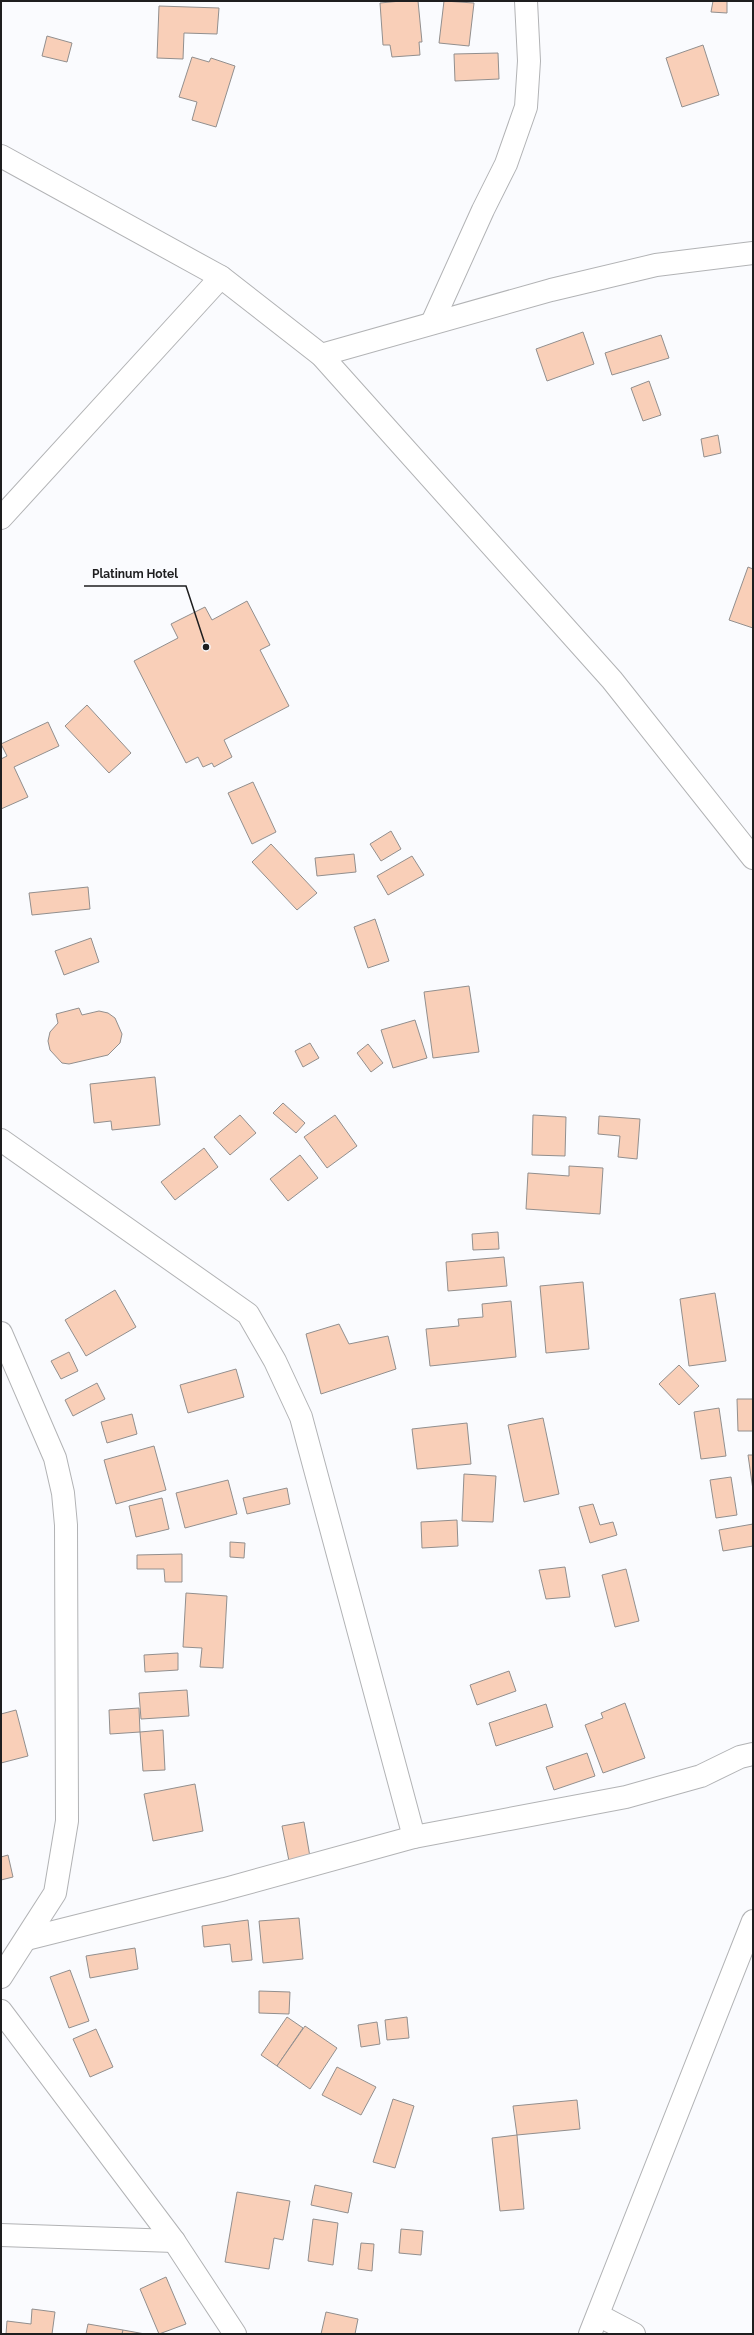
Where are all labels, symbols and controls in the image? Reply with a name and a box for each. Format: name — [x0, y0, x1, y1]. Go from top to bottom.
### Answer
callout: Platinum Hotel — [84, 562, 186, 586]
text: Platinum Hotel — [92, 567, 178, 581]

